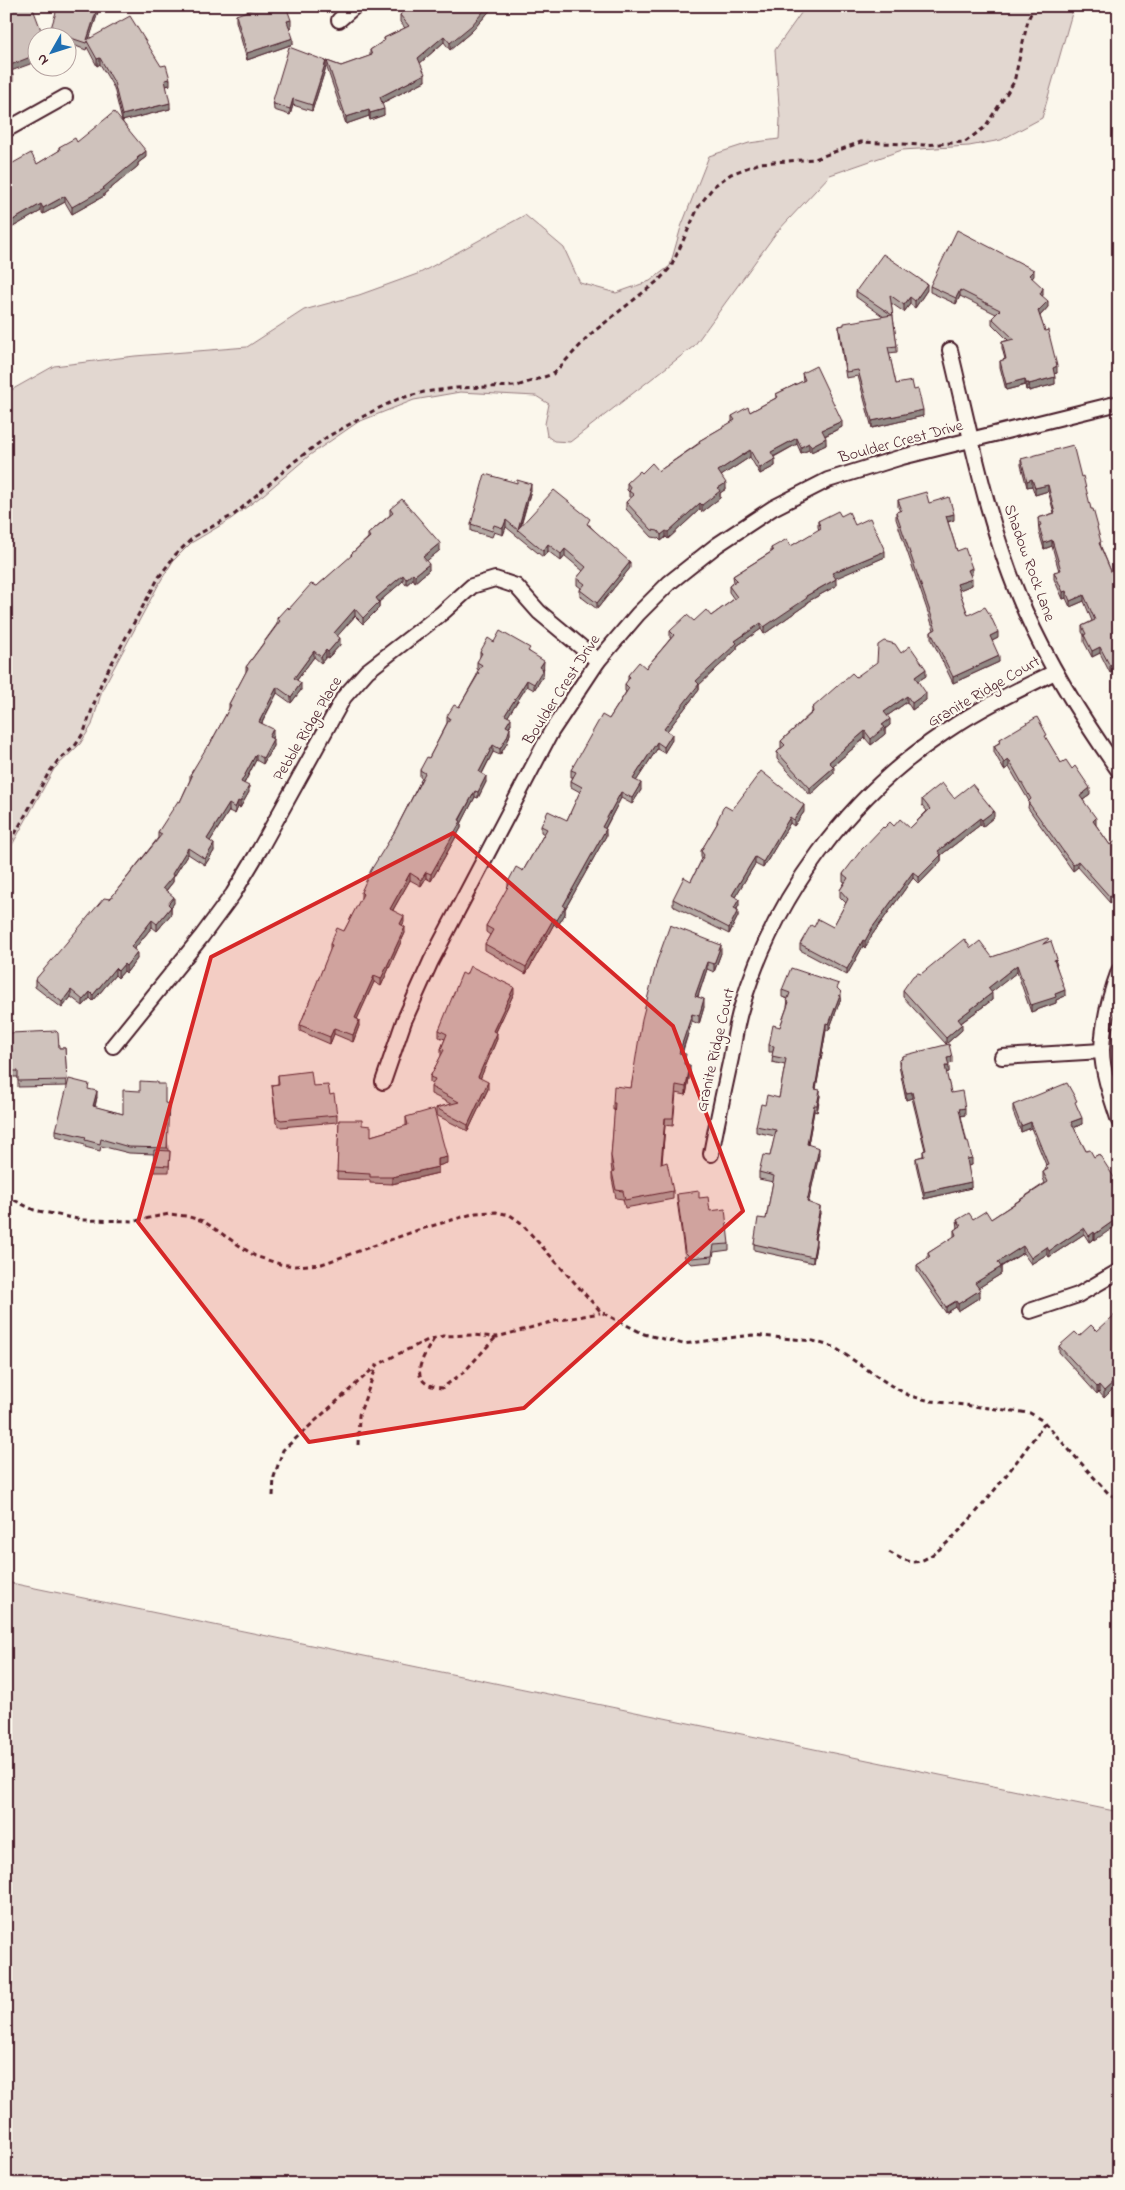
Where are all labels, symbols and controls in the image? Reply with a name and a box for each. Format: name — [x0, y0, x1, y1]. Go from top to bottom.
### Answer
north arrow — [28, 28, 78, 78]
text: N — [32, 49, 54, 70]
street label: Boulder Crest Drive — [835, 414, 967, 470]
street label: Shadow Rock Lane — [997, 501, 1062, 626]
street label: Boulder Crest Drive — [517, 629, 607, 751]
street label: Granite Ridge Court — [923, 650, 1045, 734]
street label: Pebble Ridge Place — [267, 671, 349, 786]
street label: Granite Ridge Court — [690, 985, 742, 1114]

